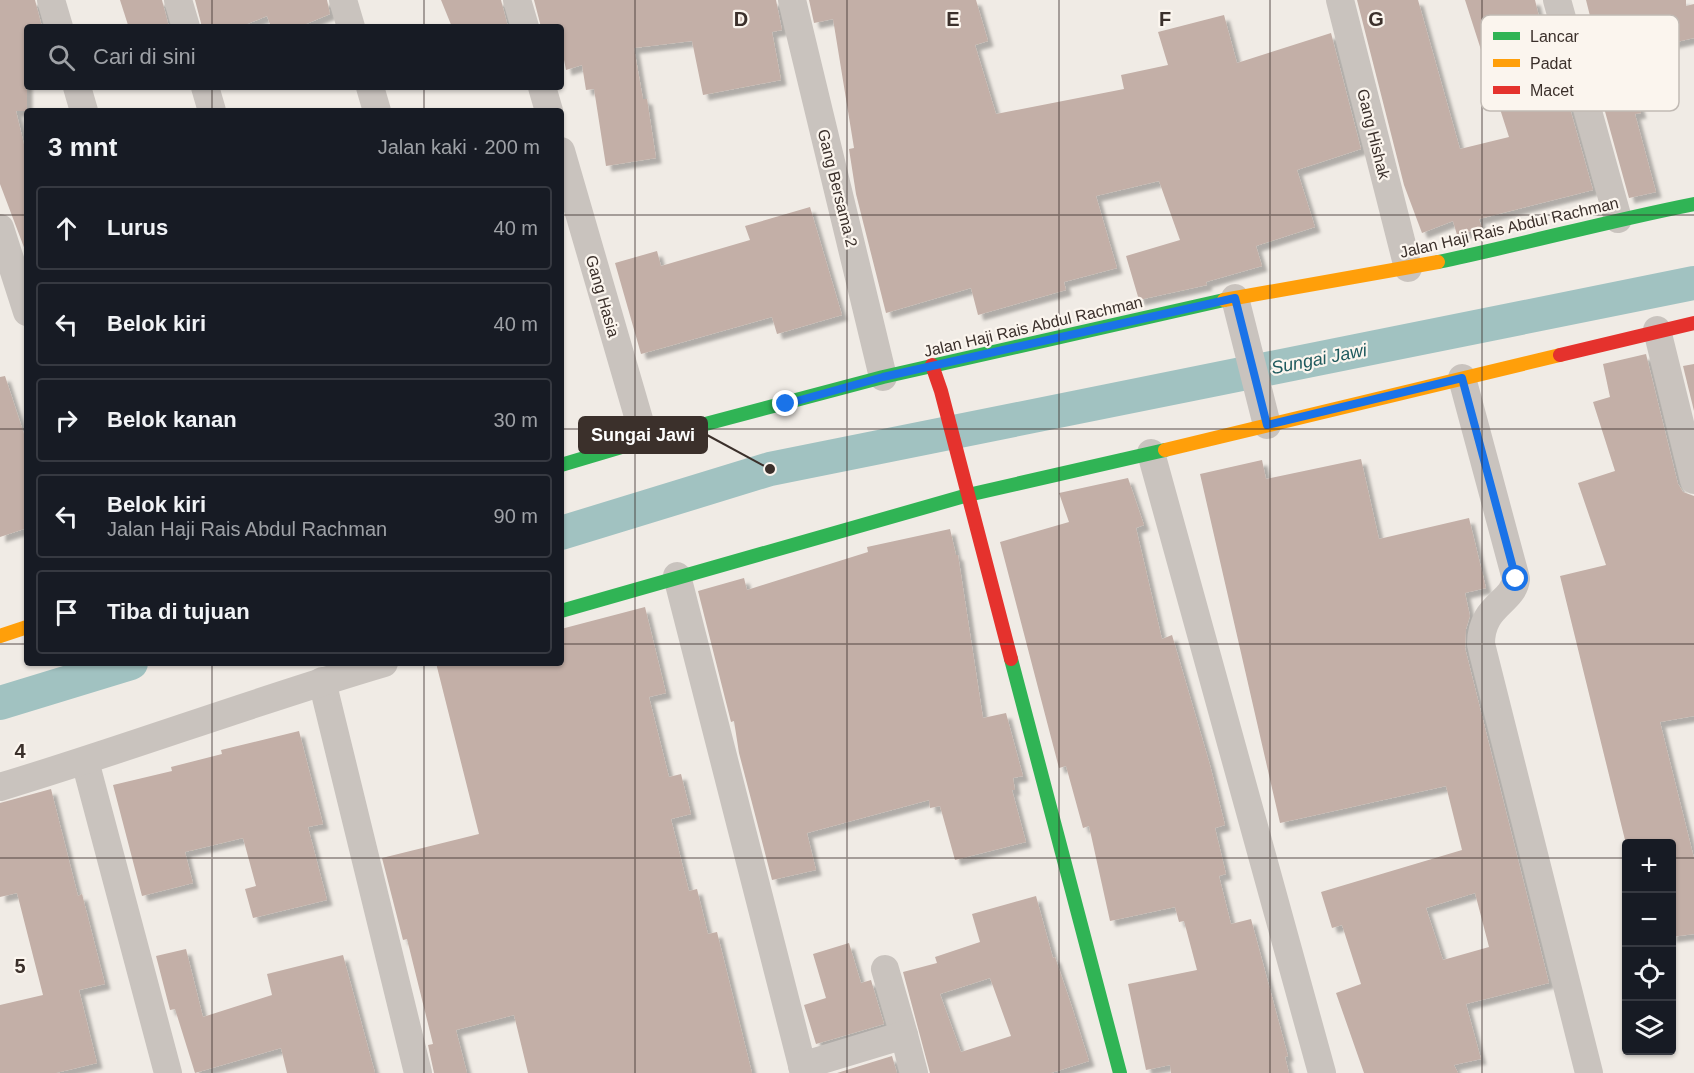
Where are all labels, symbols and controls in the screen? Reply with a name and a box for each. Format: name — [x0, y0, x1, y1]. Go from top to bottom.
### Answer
text: D — [734, 8, 748, 30]
text: E — [946, 8, 960, 30]
text: F — [1159, 8, 1171, 30]
text: G — [1368, 8, 1384, 30]
legend — [1481, 15, 1679, 111]
search box — [24, 24, 564, 90]
text: Lancar — [1530, 28, 1580, 45]
icon: search — [45, 41, 78, 74]
text: Cari di sini — [93, 44, 196, 69]
text: Padat — [1530, 55, 1572, 72]
text: Macet — [1530, 82, 1574, 99]
street label: Gang Hishak — [1354, 87, 1393, 182]
street label: Gang Bersama 2 — [815, 127, 860, 249]
text: 3 mnt — [48, 132, 117, 162]
text: Jalan kaki · 200 m — [378, 136, 540, 158]
street label: Jalan Haji Rais Abdul Rachman — [1398, 194, 1620, 261]
icon: ahead — [50, 212, 83, 245]
text: Lurus — [107, 215, 168, 240]
text: 40 m — [494, 217, 538, 239]
street label: Gang Hasia — [583, 253, 622, 339]
street label: Jalan Haji Rais Abdul Rachman — [922, 293, 1144, 360]
icon: left — [50, 308, 83, 341]
text: Belok kiri — [107, 311, 206, 336]
text: 40 m — [494, 313, 538, 335]
water label: Sungai Jawi — [1269, 340, 1370, 378]
route end — [772, 390, 798, 416]
icon: right — [50, 404, 83, 437]
text: Belok kanan — [107, 407, 237, 432]
text: 30 m — [494, 409, 538, 431]
callout: Sungai Jawi — [579, 417, 707, 453]
text: Sungai Jawi — [591, 425, 695, 445]
text: Belok kiri — [107, 492, 206, 517]
icon: left — [50, 500, 83, 533]
text: 90 m — [494, 505, 538, 527]
text: Jalan Haji Rais Abdul Rachman — [107, 518, 387, 540]
route start — [1502, 565, 1528, 591]
icon: arrive — [50, 596, 83, 629]
text: Tiba di tujuan — [107, 599, 250, 624]
text: 4 — [14, 740, 26, 762]
map controls — [1622, 839, 1676, 1055]
button: + — [1622, 839, 1676, 893]
button: − — [1622, 893, 1676, 947]
button: locate — [1622, 947, 1676, 1001]
text: 5 — [14, 955, 26, 977]
button: layers — [1622, 1001, 1676, 1055]

